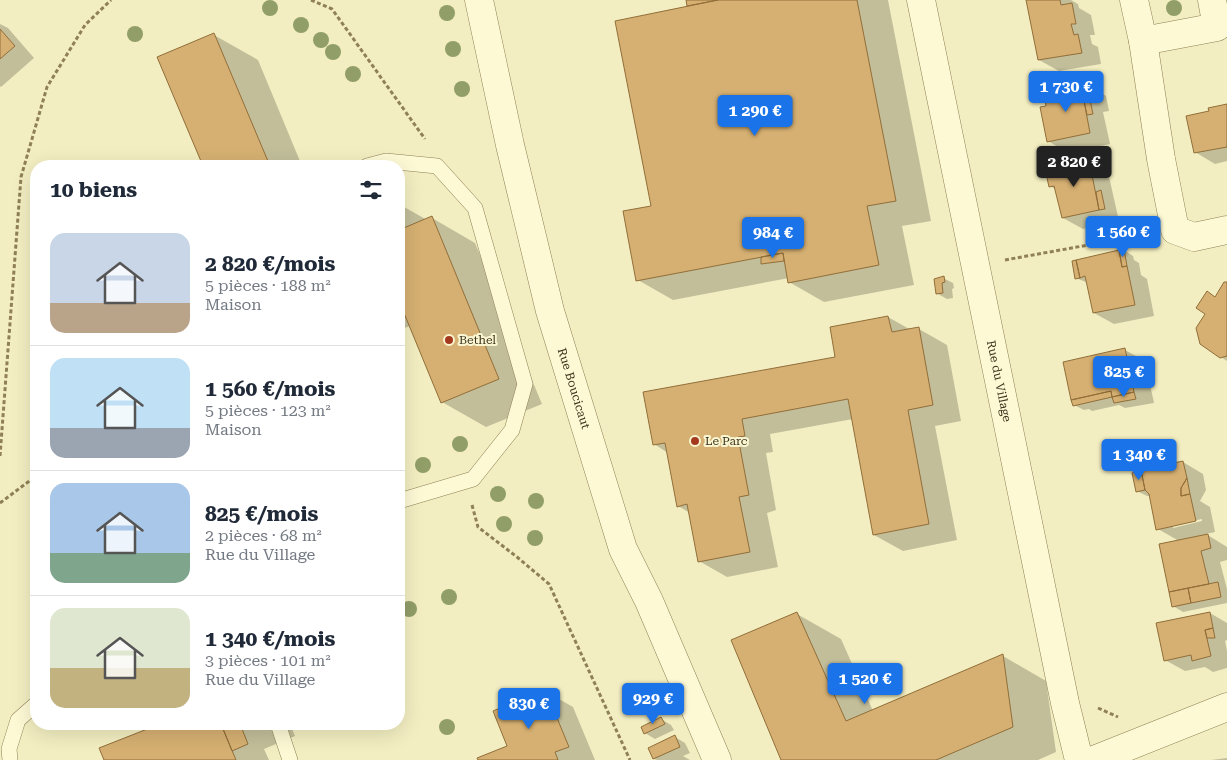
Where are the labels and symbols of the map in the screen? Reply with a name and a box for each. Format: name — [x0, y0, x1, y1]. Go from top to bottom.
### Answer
pin: 1 730 € — [1020, 70, 1112, 113]
pin: 1 290 € — [709, 94, 801, 137]
pin: 2 820 € — [1028, 146, 1120, 188]
pin: 984 € — [738, 216, 808, 259]
pin: 1 560 € — [1077, 216, 1169, 258]
place label: Bethel — [459, 333, 496, 347]
marker: Bethel — [443, 334, 455, 346]
street label: Rue du Village — [984, 339, 1014, 423]
street label: Rue Boucicaut — [555, 346, 593, 431]
pin: 825 € — [1089, 356, 1159, 398]
place label: Le Parc — [705, 434, 748, 448]
marker: Le Parc — [689, 435, 701, 447]
pin: 1 340 € — [1093, 438, 1185, 481]
pin: 1 520 € — [819, 662, 911, 705]
pin: 929 € — [618, 682, 688, 725]
pin: 830 € — [494, 688, 564, 730]

